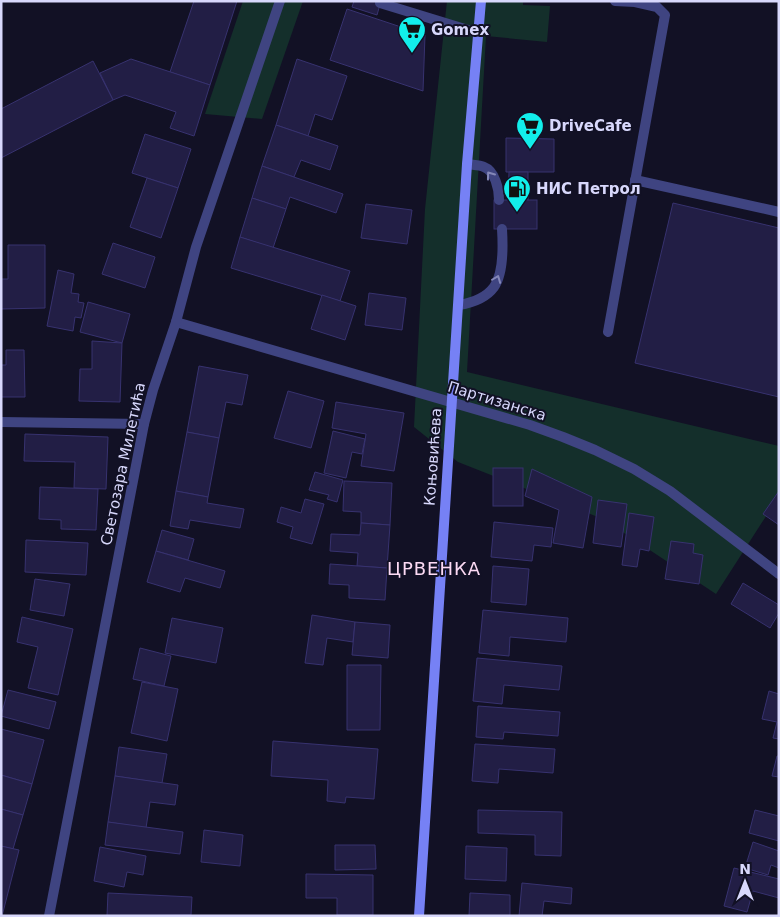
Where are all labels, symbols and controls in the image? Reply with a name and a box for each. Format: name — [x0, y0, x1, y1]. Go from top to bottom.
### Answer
supermarket icon: Gomex — [397, 15, 427, 54]
place label: Gomex — [431, 21, 489, 39]
supermarket icon: DriveCafe — [515, 111, 545, 150]
place label: DriveCafe — [549, 117, 632, 135]
one-way arrow — [487, 171, 496, 181]
fuel station icon: НИС Петрол — [502, 174, 532, 213]
place label: НИС Петрол — [536, 180, 641, 198]
one-way arrow — [491, 275, 501, 284]
street label: Партизанска — [446, 377, 548, 425]
street label: Светозара Милетића — [97, 381, 149, 547]
street label: Коњовићева — [421, 407, 445, 507]
district label: ЦРВЕНКА — [387, 558, 481, 579]
north arrow — [720, 857, 770, 907]
text: N — [739, 861, 751, 877]

